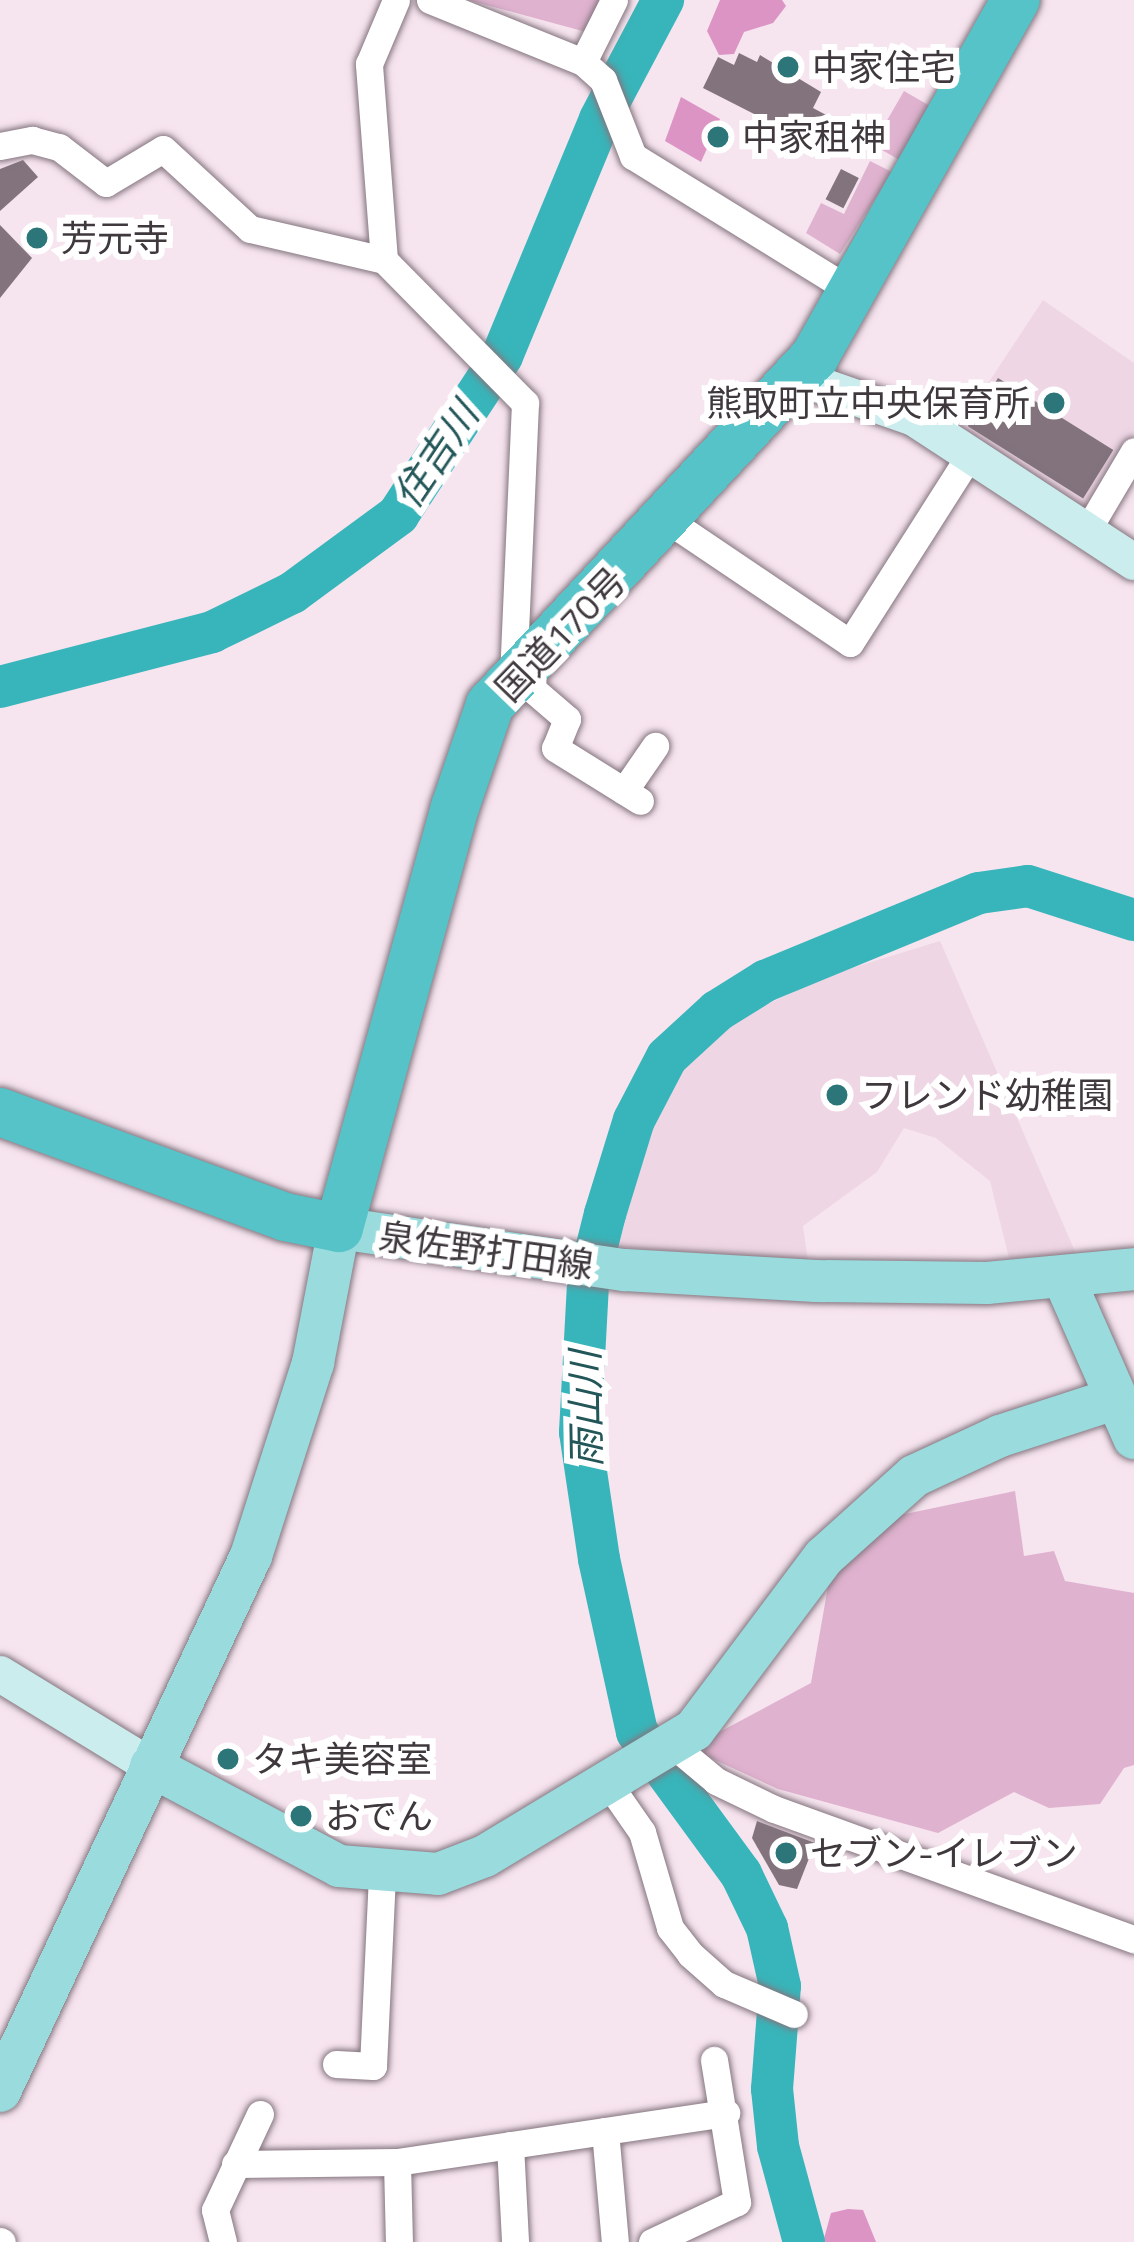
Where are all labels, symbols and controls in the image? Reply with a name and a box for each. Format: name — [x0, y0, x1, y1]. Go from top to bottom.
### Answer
place label: 中家住宅 — [812, 45, 956, 89]
marker: 中家住宅 — [775, 54, 801, 80]
place label: 中家租神 — [742, 115, 886, 159]
marker: 中家租神 — [705, 124, 731, 150]
place label: 芳元寺 — [61, 216, 169, 260]
marker: 芳元寺 — [24, 225, 50, 251]
place label: 熊取町立中央保育所 — [706, 381, 1030, 425]
marker: 熊取町立中央保育所 — [1041, 390, 1067, 416]
water label: 住吉川 — [384, 393, 488, 517]
street label: 国道170号 — [486, 558, 634, 710]
place label: フレンド幼稚園 — [861, 1073, 1113, 1117]
marker: フレンド幼稚園 — [824, 1082, 850, 1108]
street label: 泉佐野打田線 — [376, 1214, 596, 1286]
water label: 雨山川 — [562, 1350, 610, 1468]
place label: タキ美容室 — [252, 1737, 432, 1781]
marker: タキ美容室 — [215, 1746, 241, 1772]
place label: おでん — [325, 1794, 433, 1838]
marker: おでん — [288, 1803, 314, 1829]
place label: セブン-イレブン — [810, 1831, 1078, 1875]
marker: セブン-イレブン — [773, 1840, 799, 1866]

